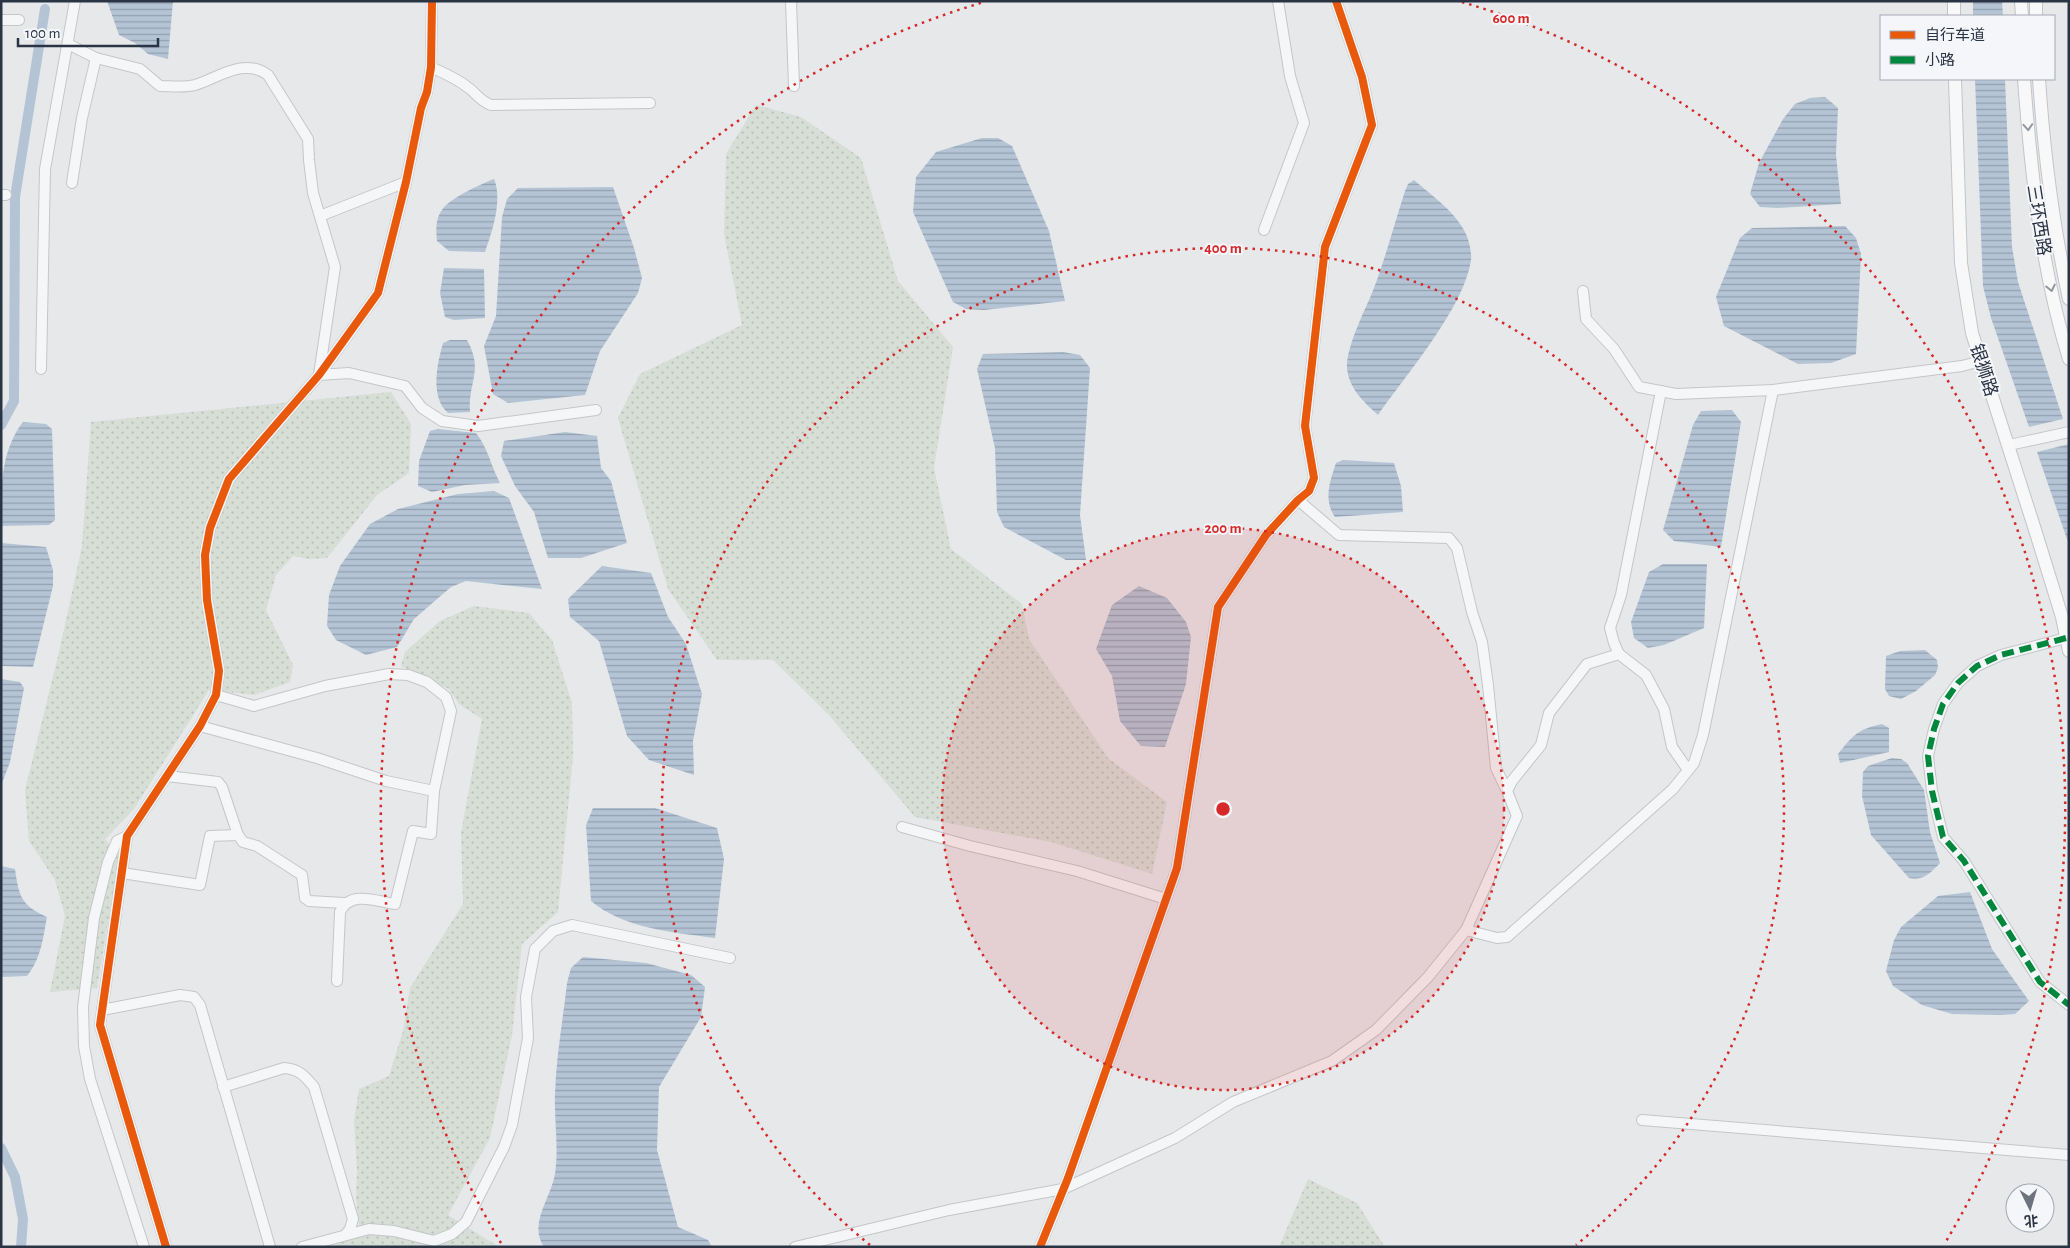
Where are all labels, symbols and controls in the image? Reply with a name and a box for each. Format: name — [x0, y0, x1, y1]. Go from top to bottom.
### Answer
text: 600 m — [1492, 11, 1530, 26]
scale bar — [18, 15, 158, 47]
legend — [1880, 15, 2055, 80]
text: 100 m — [25, 26, 60, 41]
text: 自行车道 — [1925, 27, 1985, 43]
text: 小路 — [1925, 52, 1955, 68]
one-way arrow — [2022, 124, 2033, 132]
street label: 三环西路 — [2023, 183, 2055, 257]
text: 400 m — [1204, 241, 1242, 256]
one-way arrow — [2045, 284, 2056, 292]
street label: 银狮路 — [1966, 341, 2002, 399]
text: 200 m — [1204, 521, 1242, 536]
centre of rings — [1214, 800, 1232, 818]
north arrow — [2005, 1183, 2055, 1233]
text: 北 — [2023, 1212, 2039, 1229]

